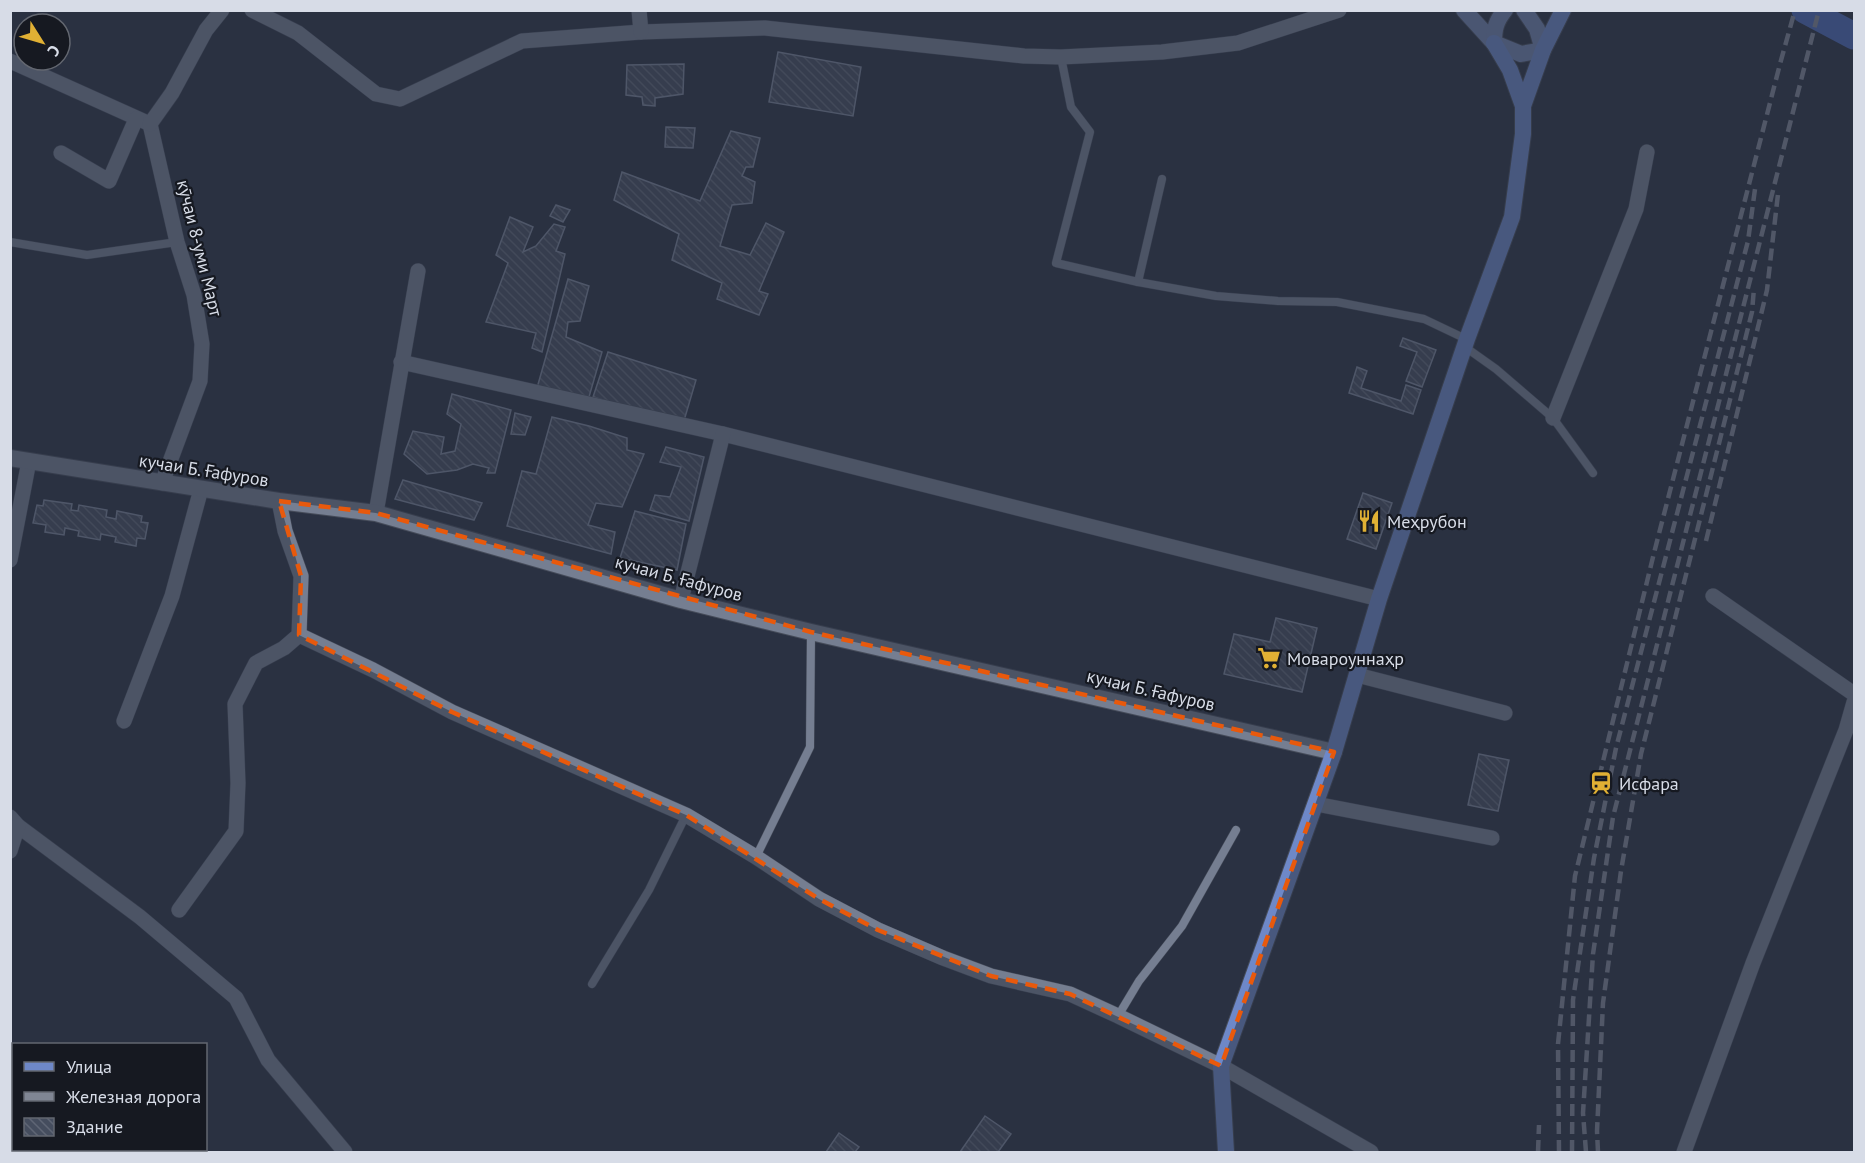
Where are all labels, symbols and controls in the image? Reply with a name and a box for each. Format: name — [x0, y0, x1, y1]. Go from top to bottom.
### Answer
north arrow — [12, 12, 72, 72]
text: С — [43, 41, 65, 61]
street label: кӯчаи 8-уми Март — [172, 177, 228, 319]
street label: кучаи Б. Ғафуров — [138, 448, 270, 492]
restaurant icon: Меҳрубон — [1356, 508, 1382, 534]
place label: Меҳрубон — [1387, 510, 1467, 533]
street label: кучаи Б. Ғафуров — [613, 550, 745, 606]
supermarket icon: Мовароуннаҳр — [1256, 645, 1282, 671]
place label: Мовароуннаҳр — [1287, 647, 1404, 670]
street label: кучаи Б. Ғафуров — [1085, 664, 1217, 716]
station icon: Исфара — [1588, 770, 1614, 796]
place label: Исфара — [1619, 772, 1679, 795]
legend — [12, 1043, 207, 1151]
text: Улица — [66, 1055, 112, 1078]
text: Железная дорога — [65, 1085, 201, 1108]
text: Здание — [66, 1115, 123, 1138]

